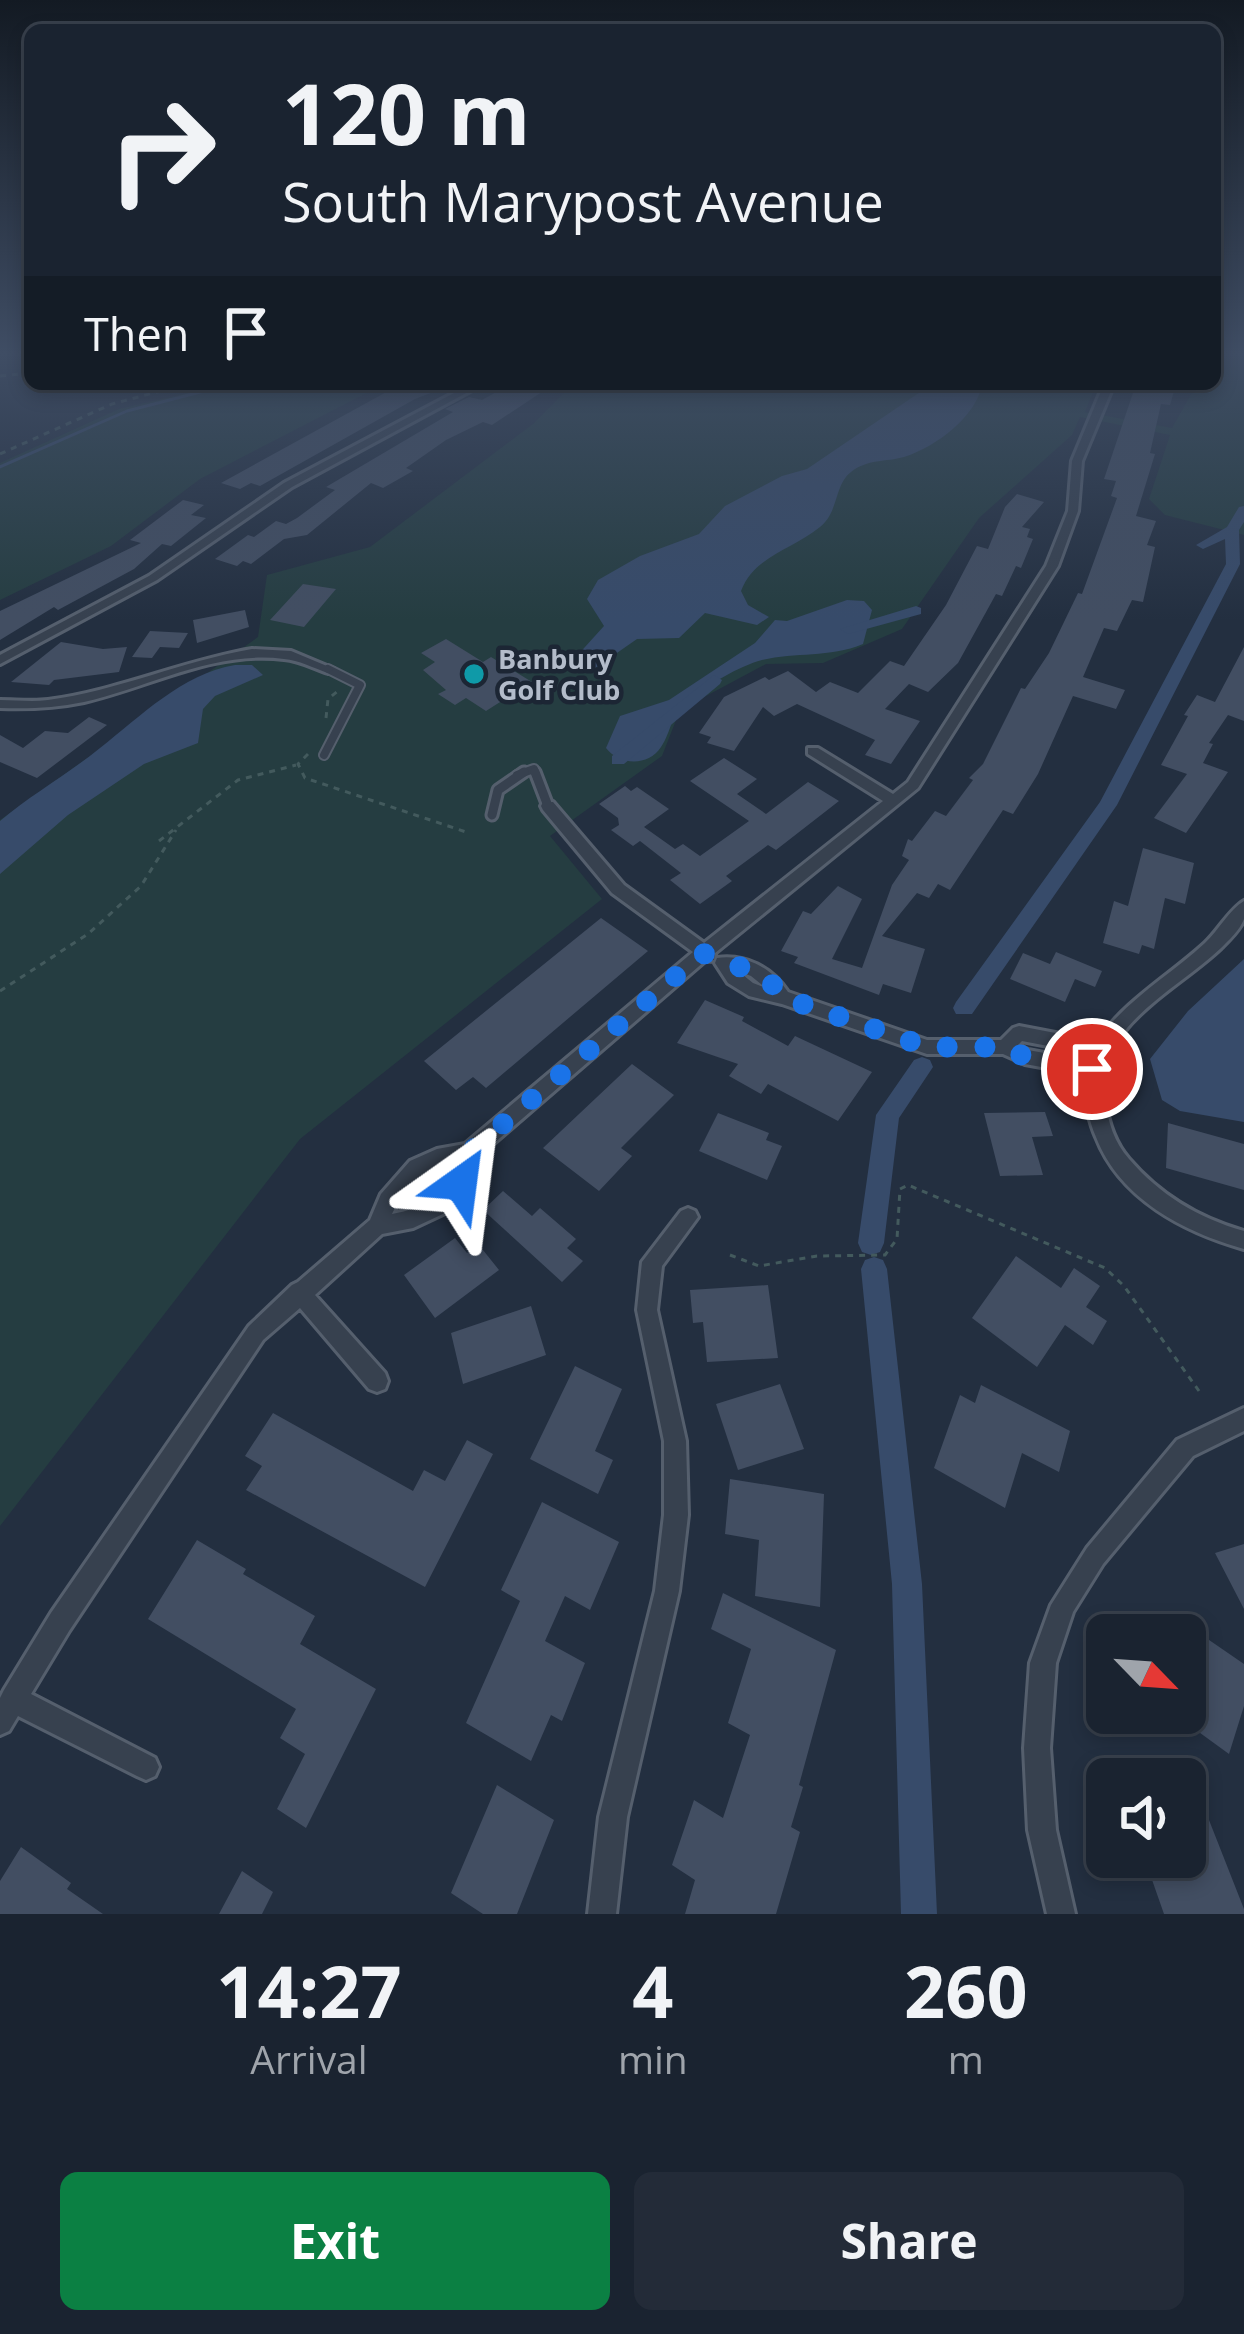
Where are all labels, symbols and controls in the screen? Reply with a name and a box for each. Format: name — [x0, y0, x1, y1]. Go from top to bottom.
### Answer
text: 120 m — [282, 55, 530, 170]
icon: right — [84, 72, 240, 228]
text: South Marypost Avenue — [282, 164, 884, 238]
icon: arrive — [213, 300, 279, 366]
text: Then — [84, 303, 189, 364]
place label: Banbury Golf Club — [498, 640, 620, 708]
marker: Banbury Golf Club — [461, 661, 487, 687]
pin — [1041, 1018, 1143, 1120]
icon: arrive — [1059, 1036, 1125, 1102]
position arrow — [398, 1120, 524, 1246]
north arrow — [1086, 1614, 1206, 1734]
map controls — [1086, 1614, 1206, 1878]
button: sound — [1086, 1758, 1206, 1878]
text: 14:27 — [216, 1941, 402, 2039]
text: 4 — [632, 1941, 673, 2039]
text: 260 — [904, 1941, 1028, 2039]
text: Arrival — [250, 2032, 368, 2085]
text: min — [618, 2032, 688, 2085]
text: m — [948, 2032, 984, 2085]
button: Exit — [60, 2172, 610, 2310]
button: Share — [634, 2172, 1184, 2310]

